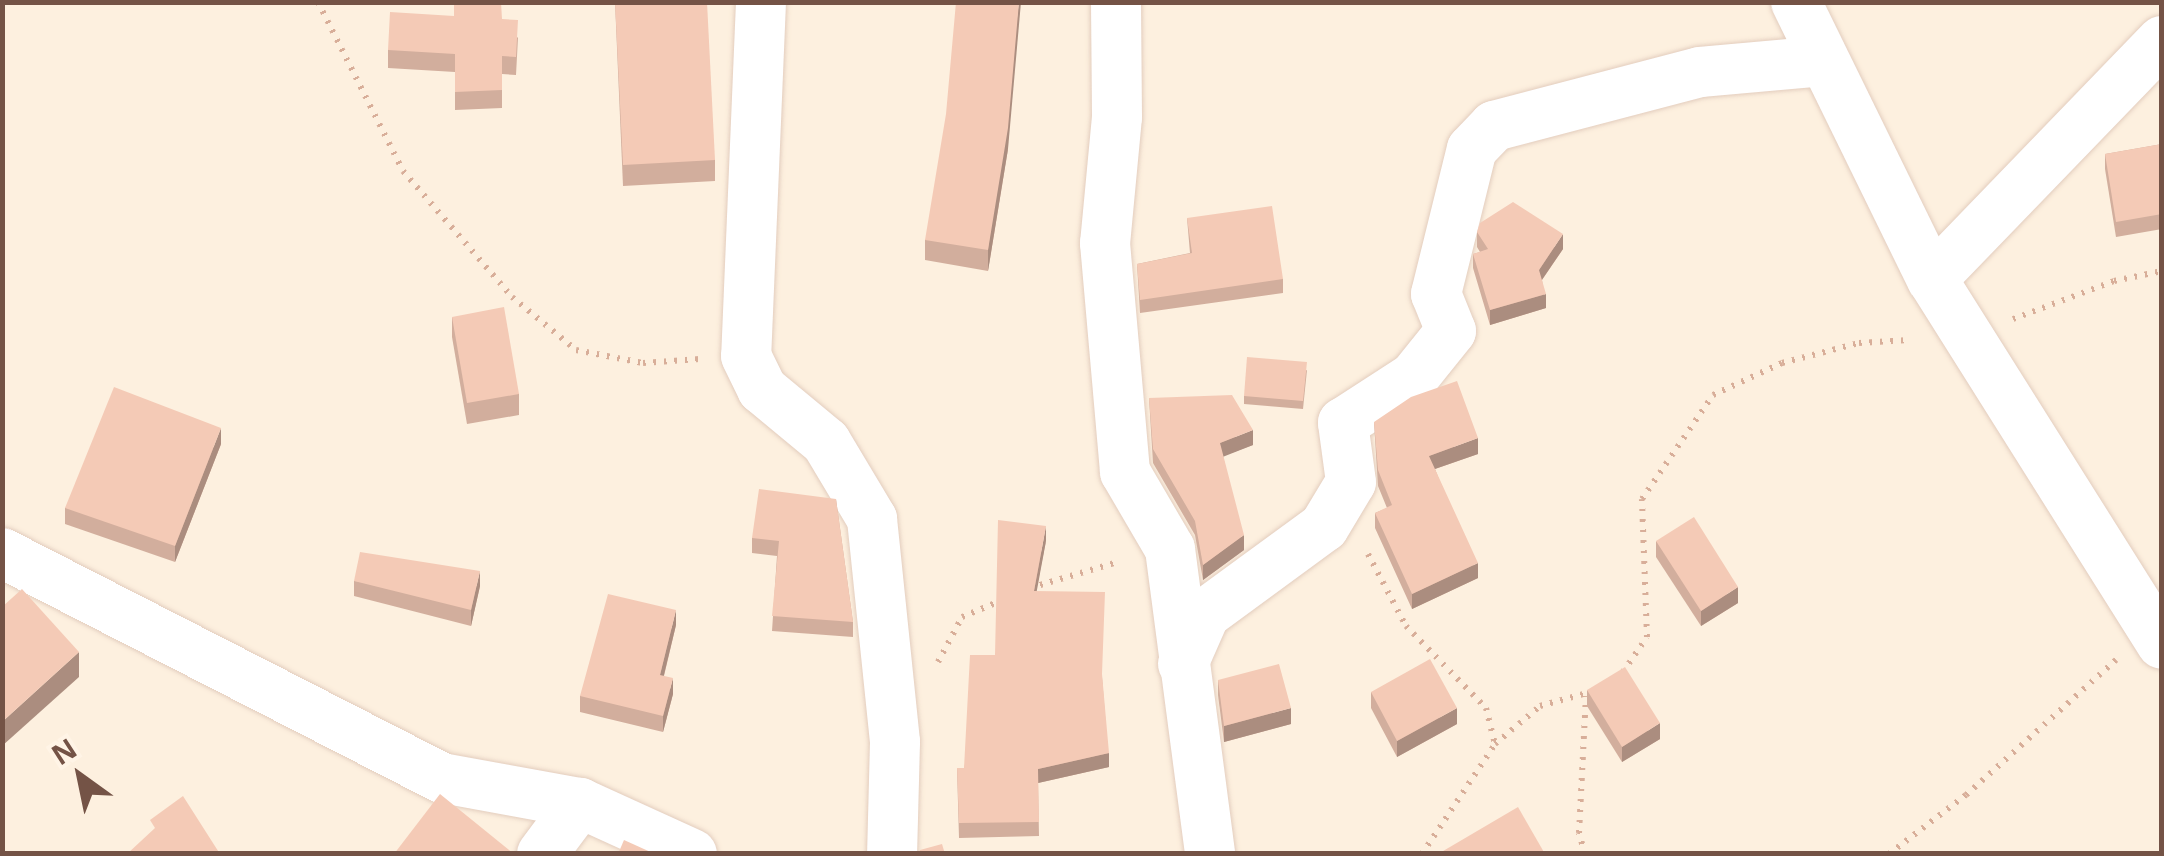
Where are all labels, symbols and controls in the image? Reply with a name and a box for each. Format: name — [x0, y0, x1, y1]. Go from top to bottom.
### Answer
north arrow — [30, 726, 130, 826]
text: N — [44, 729, 84, 773]

